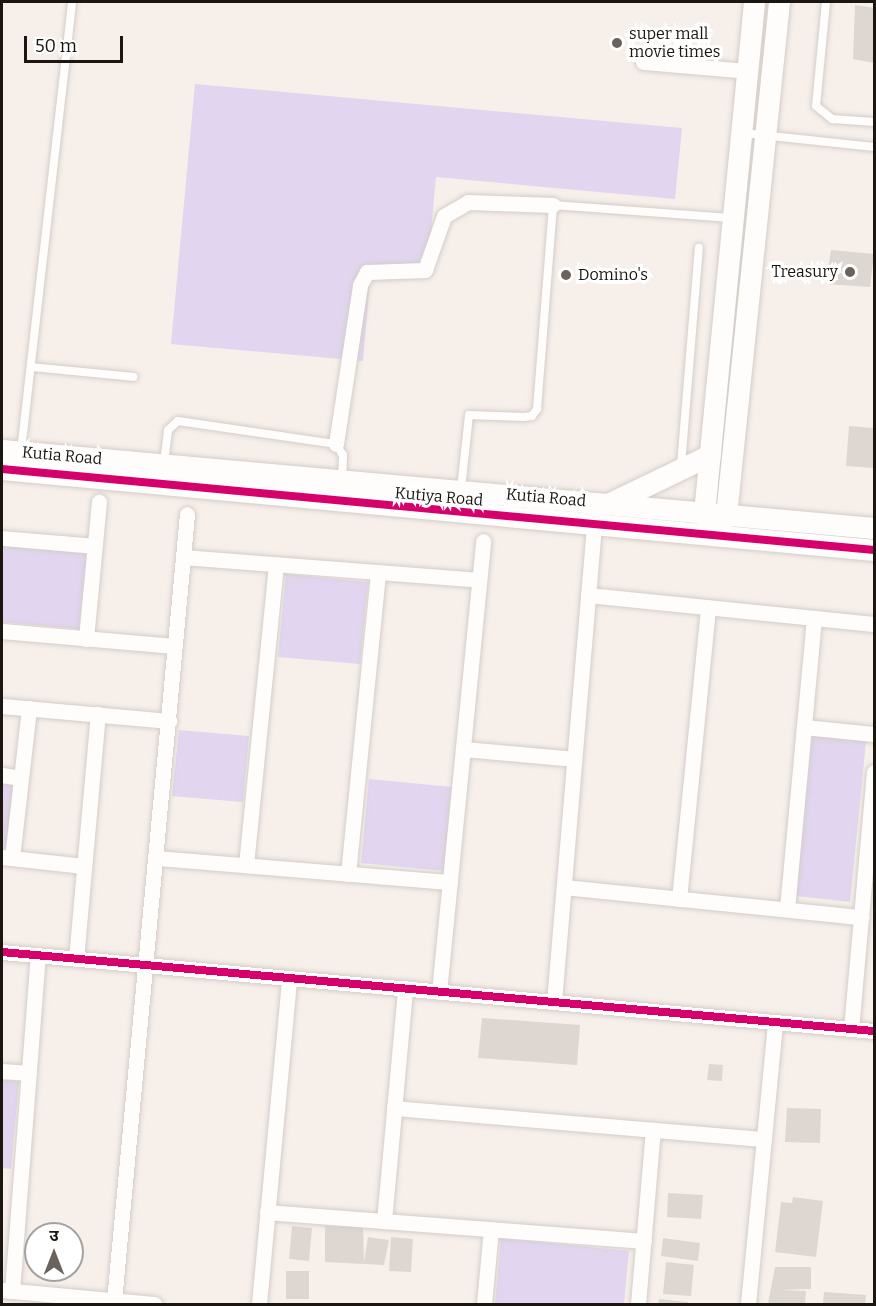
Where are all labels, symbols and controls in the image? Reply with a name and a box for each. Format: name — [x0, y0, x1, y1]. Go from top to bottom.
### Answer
scale bar — [27, 24, 126, 62]
place label: super mall movie times — [629, 24, 720, 62]
text: 50 m — [35, 35, 77, 57]
marker: super mall movie times — [610, 36, 624, 50]
place label: Treasury — [771, 262, 838, 282]
place label: Domino's — [578, 265, 648, 285]
marker: Treasury — [843, 265, 857, 279]
marker: Domino's — [559, 268, 573, 282]
street label: Kutia Road — [21, 443, 103, 469]
street label: Kutiya Road — [394, 484, 484, 510]
street label: Kutia Road — [505, 485, 587, 511]
north arrow — [24, 1222, 84, 1282]
text: उ — [49, 1226, 59, 1245]

